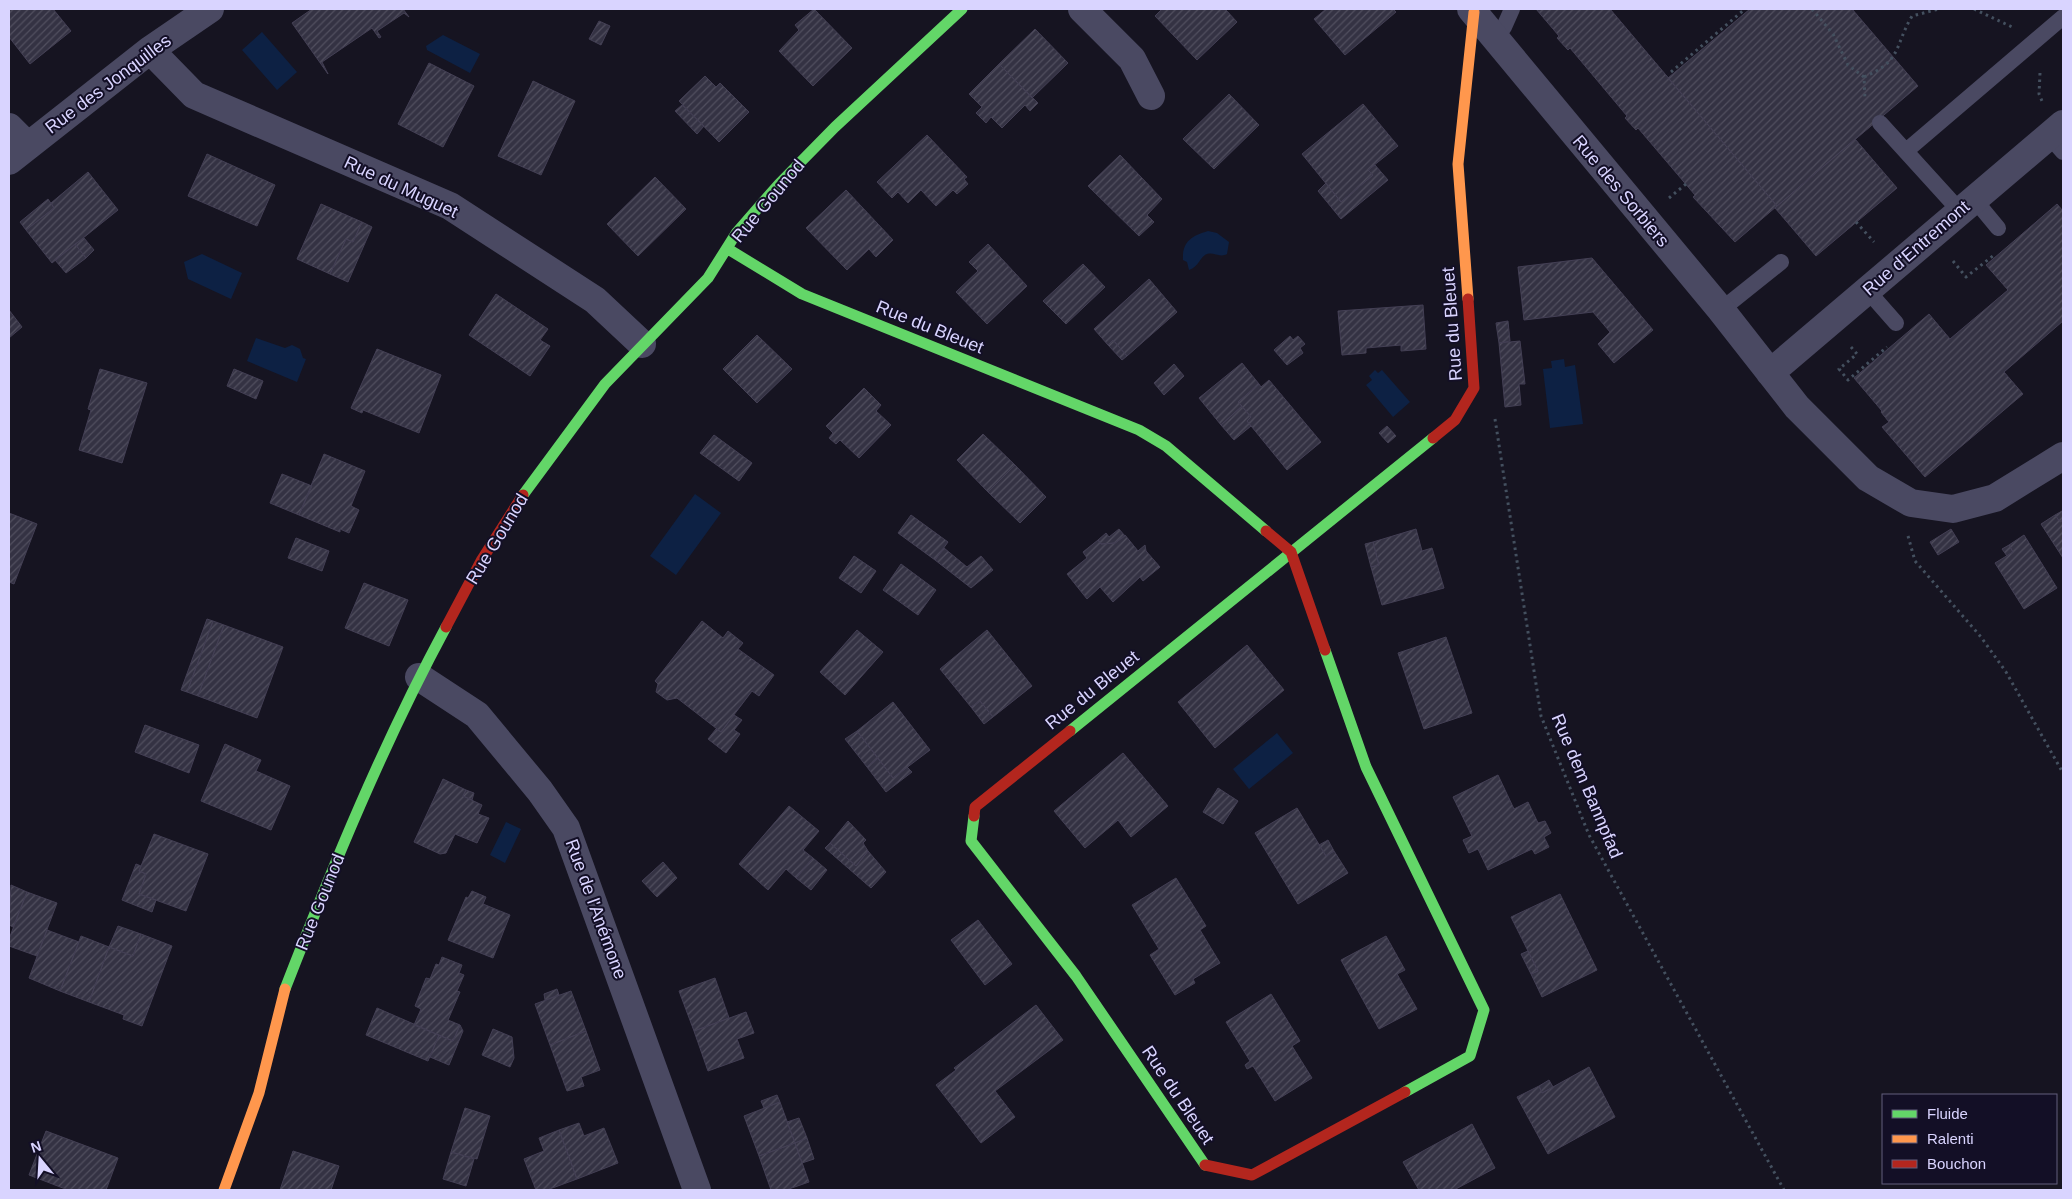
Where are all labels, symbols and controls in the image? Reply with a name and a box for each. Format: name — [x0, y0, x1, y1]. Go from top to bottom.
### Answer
street label: Rue des Jonquilles — [41, 30, 175, 138]
street label: Rue des Sorbiers — [1569, 131, 1673, 251]
street label: Rue du Muguet — [341, 152, 461, 222]
street label: Rue Gounod — [728, 155, 808, 247]
street label: Rue d'Entremont — [1859, 196, 1973, 300]
street label: Rue du Bleuet — [1438, 266, 1466, 382]
street label: Rue du Bleuet — [873, 296, 987, 358]
street label: Rue Gounod — [462, 490, 532, 588]
street label: Rue du Bleuet — [1041, 646, 1143, 734]
street label: Rue dem Bannpfad — [1547, 711, 1627, 861]
street label: Rue de l'Anémone — [561, 836, 631, 982]
street label: Rue Gounod — [292, 851, 348, 953]
street label: Rue du Bleuet — [1138, 1042, 1218, 1148]
legend — [1882, 1094, 2057, 1184]
text: Fluide — [1927, 1105, 1968, 1122]
text: Ralenti — [1927, 1130, 1974, 1147]
north arrow — [15, 1134, 65, 1184]
text: N — [29, 1137, 43, 1156]
text: Bouchon — [1927, 1155, 1986, 1172]

